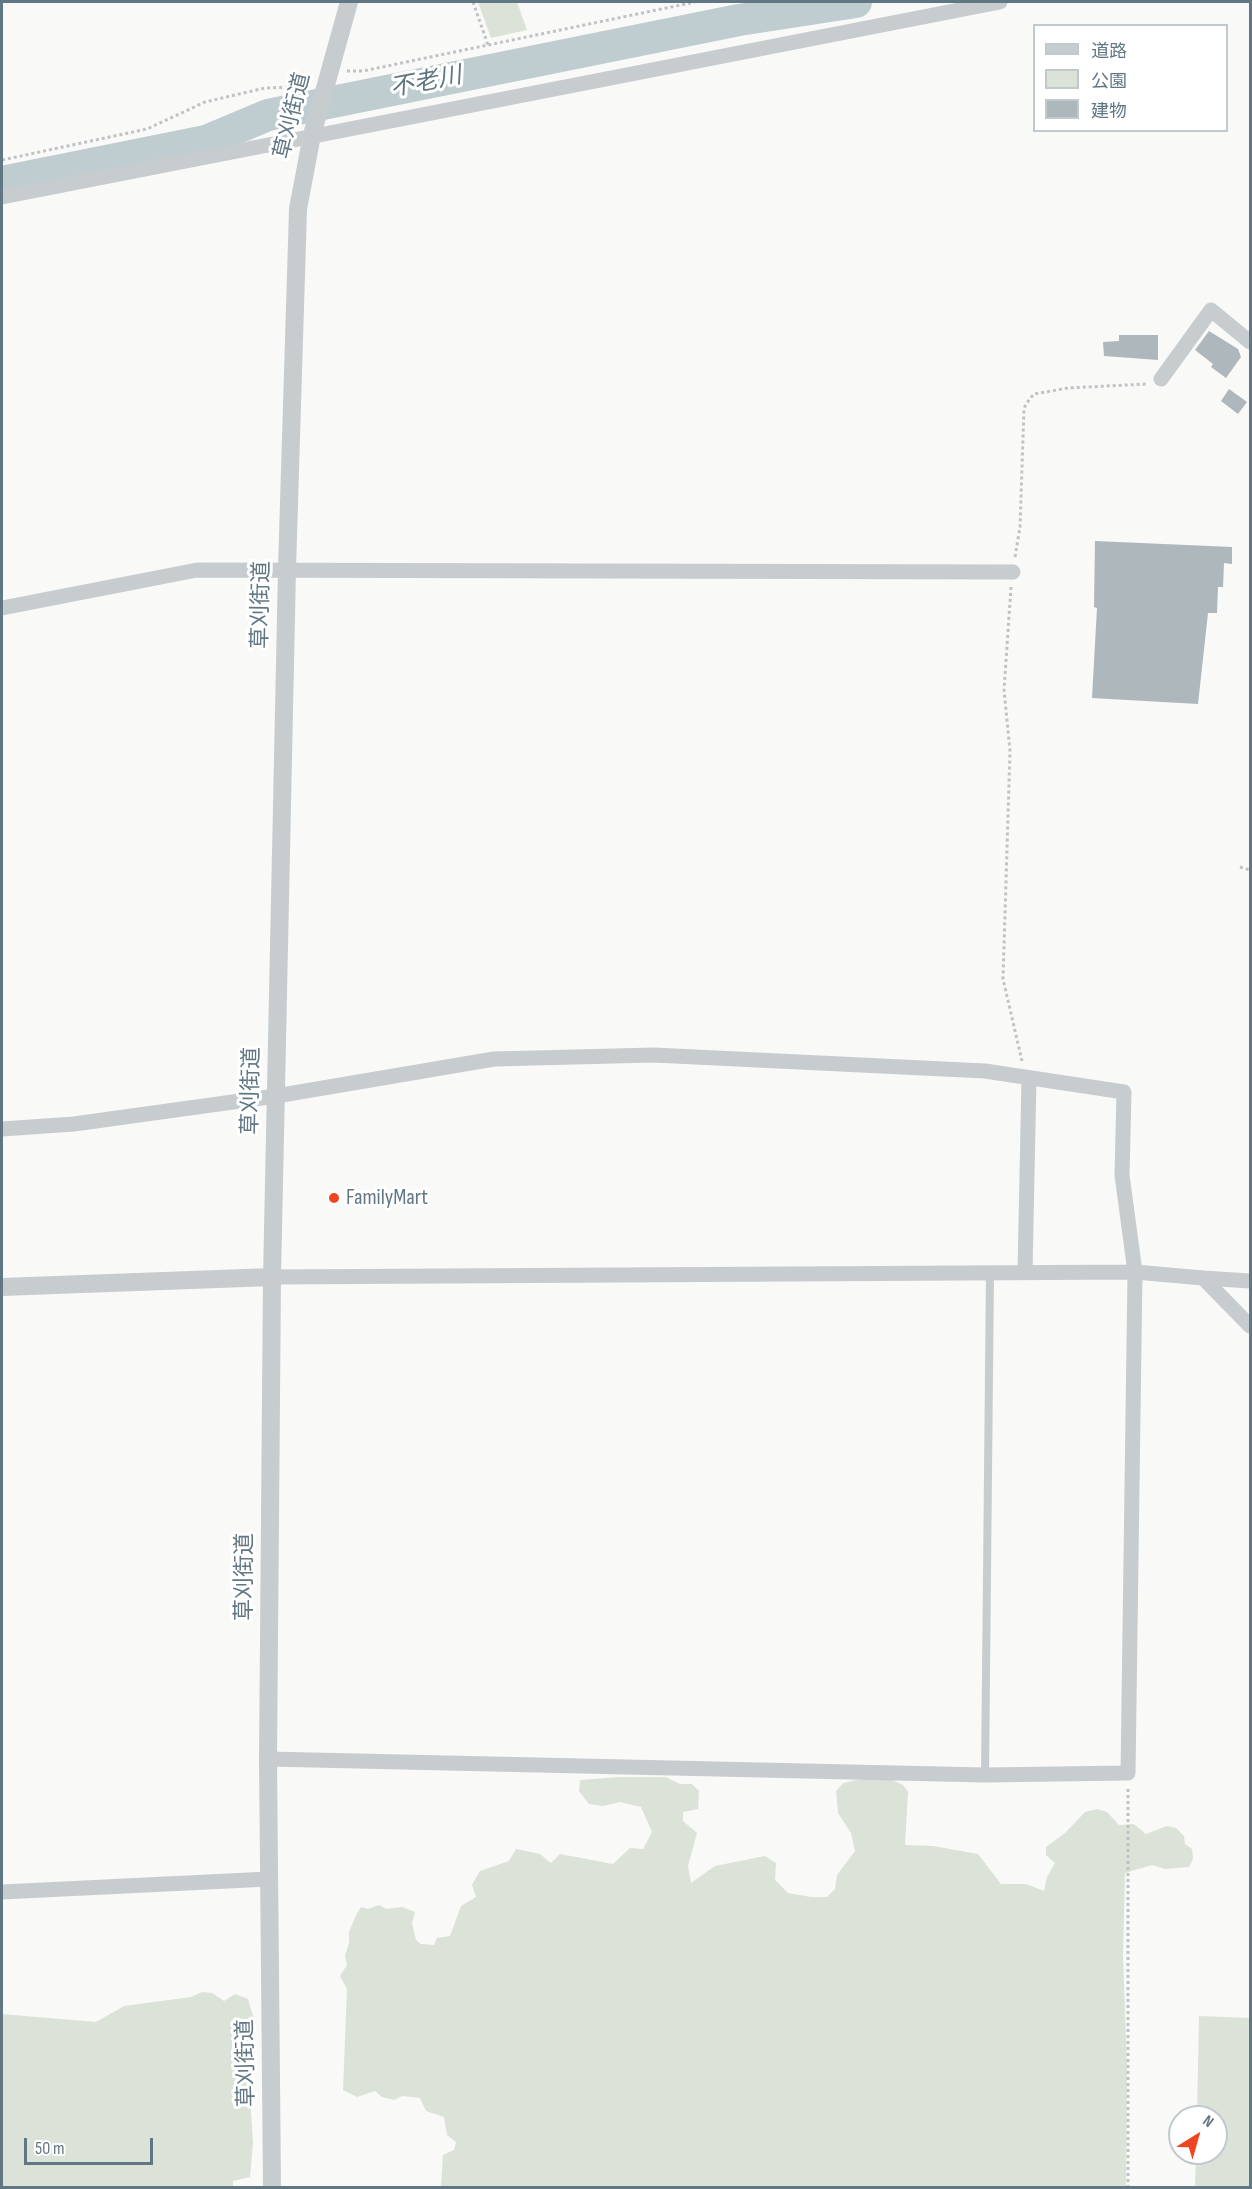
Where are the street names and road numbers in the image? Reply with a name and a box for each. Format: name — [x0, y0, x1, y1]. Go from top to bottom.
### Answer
street label: 草刈街道 — [270, 70, 316, 162]
street label: 草刈街道 — [248, 561, 276, 649]
street label: 草刈街道 — [238, 1047, 266, 1135]
street label: 草刈街道 — [232, 1533, 258, 1621]
street label: 草刈街道 — [233, 2019, 261, 2107]

